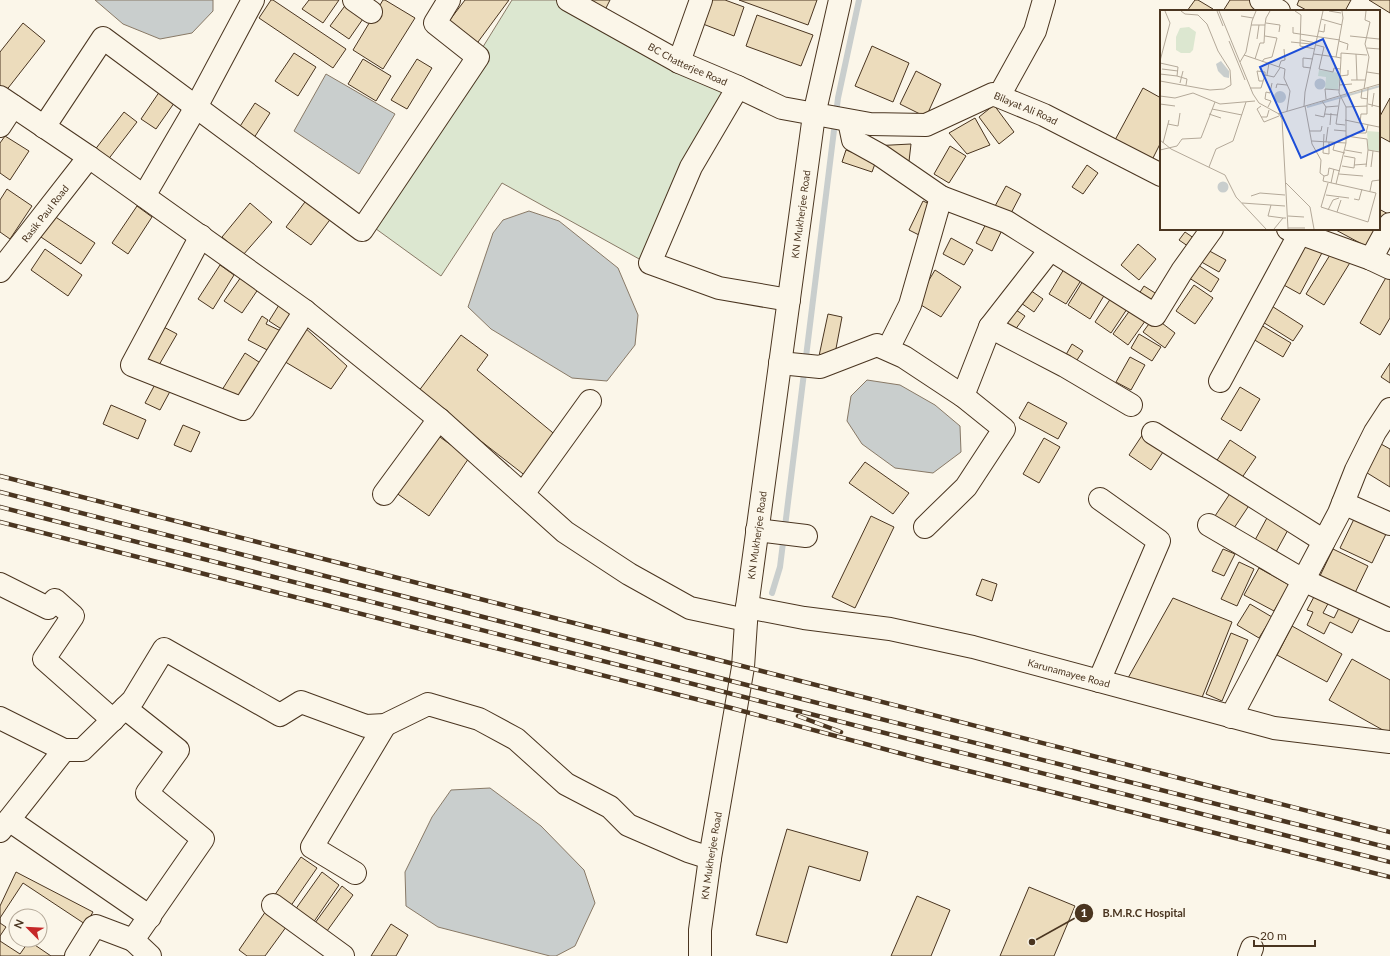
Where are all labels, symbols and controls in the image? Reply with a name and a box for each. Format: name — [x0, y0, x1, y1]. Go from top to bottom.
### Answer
inset map — [1160, 10, 1380, 230]
street label: BC Chatterjee Road — [646, 40, 729, 88]
street label: Bilayat Ali Road — [992, 89, 1060, 127]
street label: KN Mukherjee Road — [789, 169, 812, 259]
street label: Rasik Paul Road — [19, 183, 71, 244]
street label: KN Mukherjee Road — [745, 490, 769, 580]
street label: Karunamayee Road — [1026, 656, 1111, 690]
street label: KN Mukherjee Road — [698, 811, 724, 901]
callout: B.M.R.C Hospital — [1074, 902, 1194, 925]
text: 1 — [1081, 905, 1088, 920]
text: B.M.R.C Hospital — [1102, 906, 1186, 919]
north arrow — [8, 908, 48, 948]
text: N — [11, 917, 26, 930]
scale bar — [1254, 922, 1315, 948]
text: 20 m — [1260, 928, 1287, 943]

